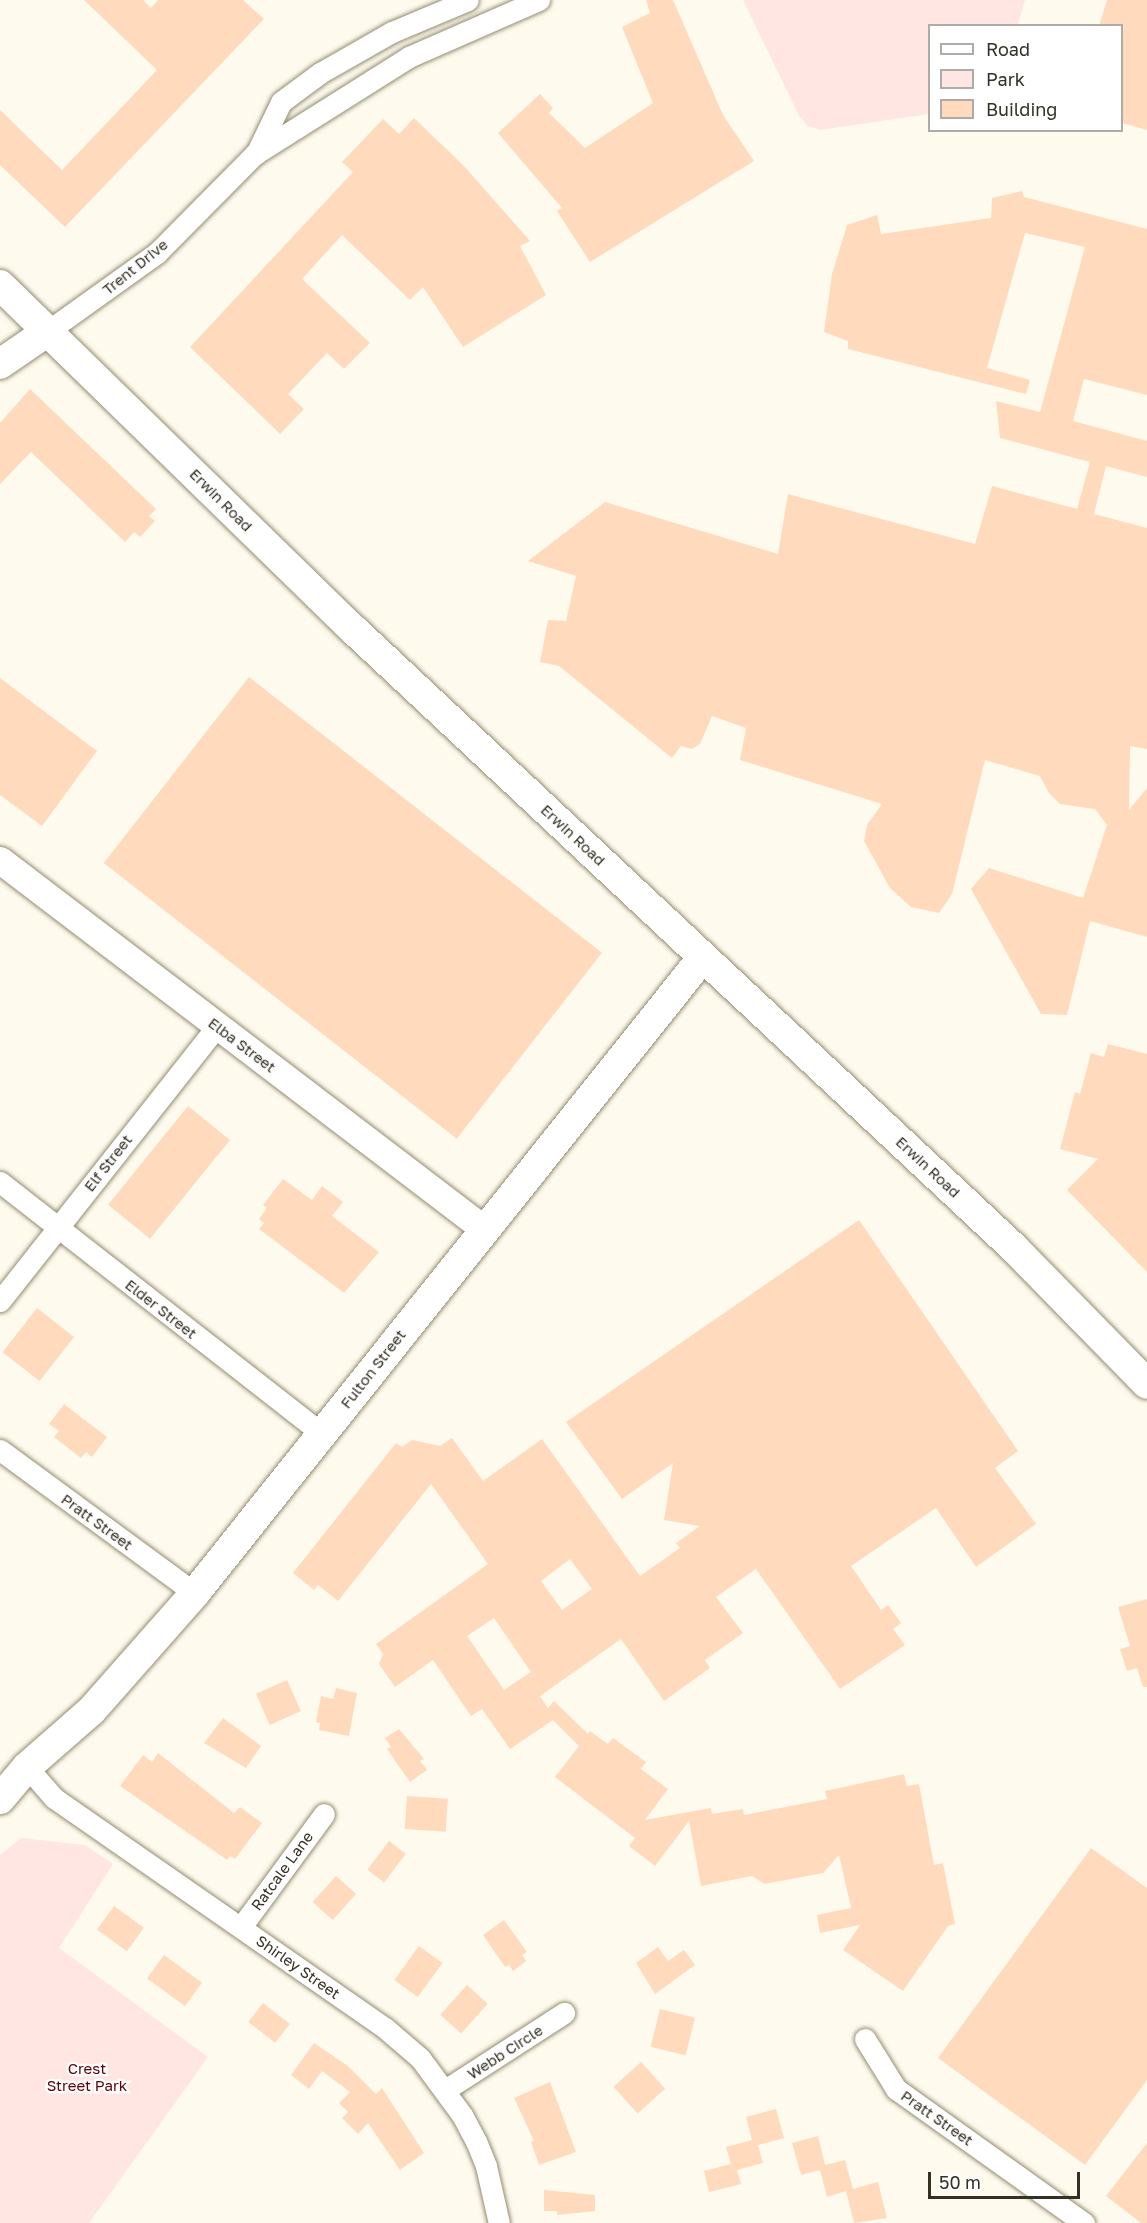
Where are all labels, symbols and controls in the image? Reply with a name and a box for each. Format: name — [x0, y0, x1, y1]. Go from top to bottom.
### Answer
legend — [928, 24, 1123, 132]
text: Road — [986, 38, 1030, 60]
text: Park — [986, 68, 1025, 90]
text: Building — [986, 98, 1057, 120]
street label: Trent Drive — [99, 235, 171, 299]
street label: Erwin Road — [186, 465, 256, 535]
street label: Erwin Road — [537, 801, 609, 869]
street label: Elba Street — [205, 1014, 279, 1076]
street label: Elf Street — [80, 1131, 136, 1195]
street label: Erwin Road — [892, 1133, 964, 1201]
street label: Elder Street — [122, 1276, 200, 1342]
street label: Fulton Street — [337, 1326, 409, 1412]
street label: Pratt Street — [58, 1490, 136, 1554]
street label: Ratcale Lane — [247, 1828, 317, 1914]
street label: Shirley Street — [253, 1931, 343, 2003]
street label: Webb Circle — [464, 2021, 546, 2083]
park label: Crest Street Park — [47, 2059, 127, 2094]
street label: Pratt Street — [897, 2087, 977, 2149]
scale bar — [931, 2160, 1082, 2198]
text: 50 m — [939, 2171, 981, 2193]

